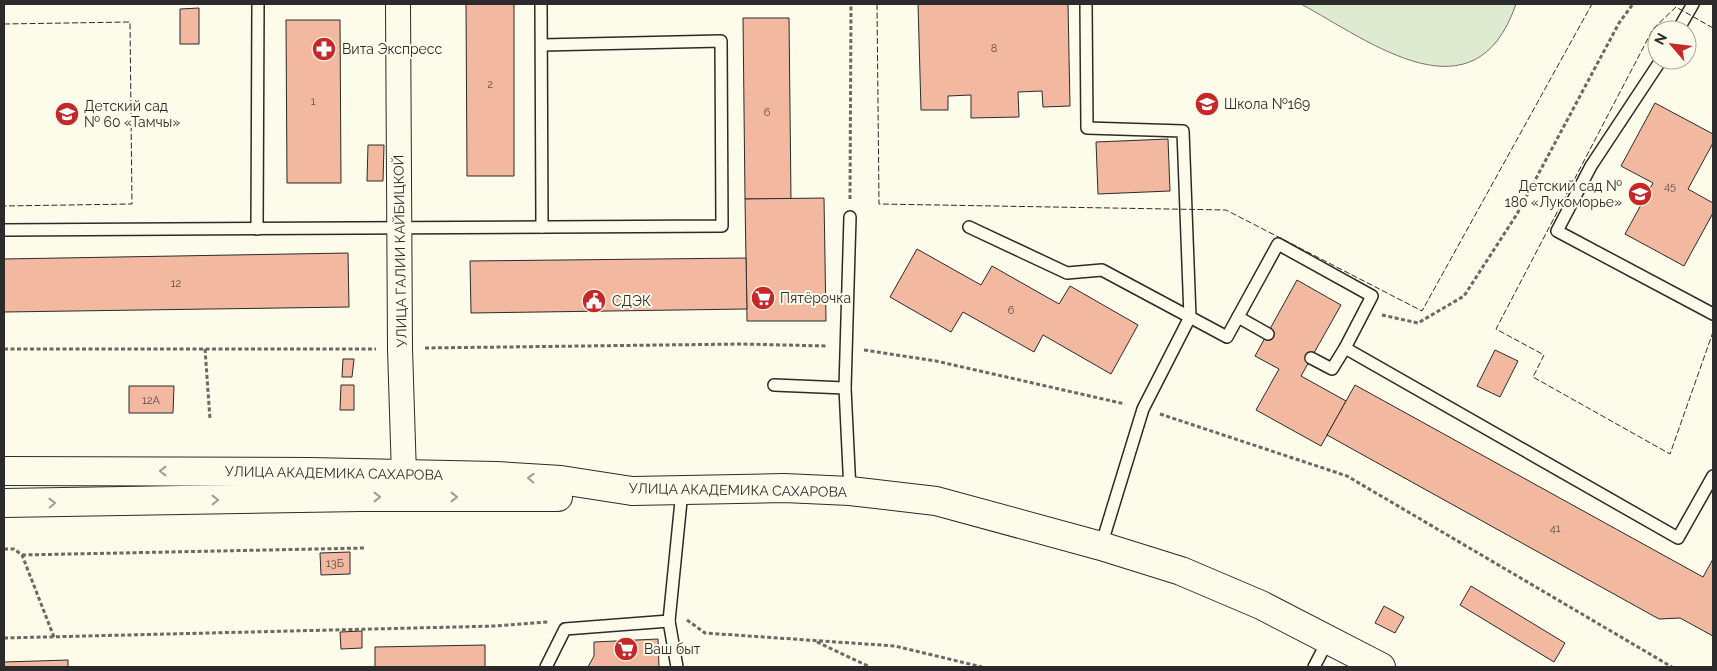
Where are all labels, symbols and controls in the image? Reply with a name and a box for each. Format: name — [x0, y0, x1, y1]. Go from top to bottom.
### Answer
north arrow — [1647, 20, 1697, 70]
text: N — [1651, 30, 1670, 47]
pharmacy icon: Вита Экспресс — [311, 36, 337, 62]
place label: Вита Экспресс — [342, 41, 442, 57]
house number: 8 — [991, 42, 997, 55]
house number: 2 — [487, 78, 493, 91]
school or university icon: Школа №169 — [1194, 91, 1220, 117]
house number: 1 — [311, 95, 316, 108]
place label: Школа №169 — [1224, 96, 1310, 112]
place label: Детский сад № 60 «Тамчы» — [84, 98, 180, 130]
school or university icon: Детский сад № 60 «Тамчы» — [54, 101, 80, 127]
house number: 6 — [764, 106, 771, 119]
street label: УЛИЦА ГАЛИИ КАЙБИЦКОЙ — [389, 155, 410, 347]
place label: Детский сад № 180 «Лукоморье» — [1505, 178, 1622, 210]
house number: 45 — [1664, 180, 1676, 193]
school or university icon: Детский сад № 180 «Лукоморье» — [1627, 181, 1653, 207]
house number: 12 — [171, 277, 181, 290]
supermarket icon: Пятёрочка — [750, 285, 776, 311]
public building icon: СДЭК — [581, 288, 607, 314]
place label: Пятёрочка — [780, 290, 851, 306]
place label: СДЭК — [612, 293, 651, 309]
house number: 6 — [1008, 304, 1015, 317]
house number: 12А — [142, 394, 161, 407]
street label: УЛИЦА АКАДЕМИКА САХАРОВА — [225, 463, 444, 483]
one-way arrow — [159, 466, 166, 476]
one-way arrow — [527, 473, 535, 484]
street label: УЛИЦА АКАДЕМИКА САХАРОВА — [629, 480, 848, 500]
one-way arrow — [374, 492, 382, 502]
one-way arrow — [450, 492, 458, 502]
one-way arrow — [211, 495, 219, 506]
one-way arrow — [49, 498, 57, 508]
house number: 41 — [1550, 522, 1561, 535]
house number: 13Б — [326, 557, 344, 570]
supermarket icon: Ваш быт — [613, 636, 639, 662]
place label: Ваш быт — [644, 641, 701, 657]

